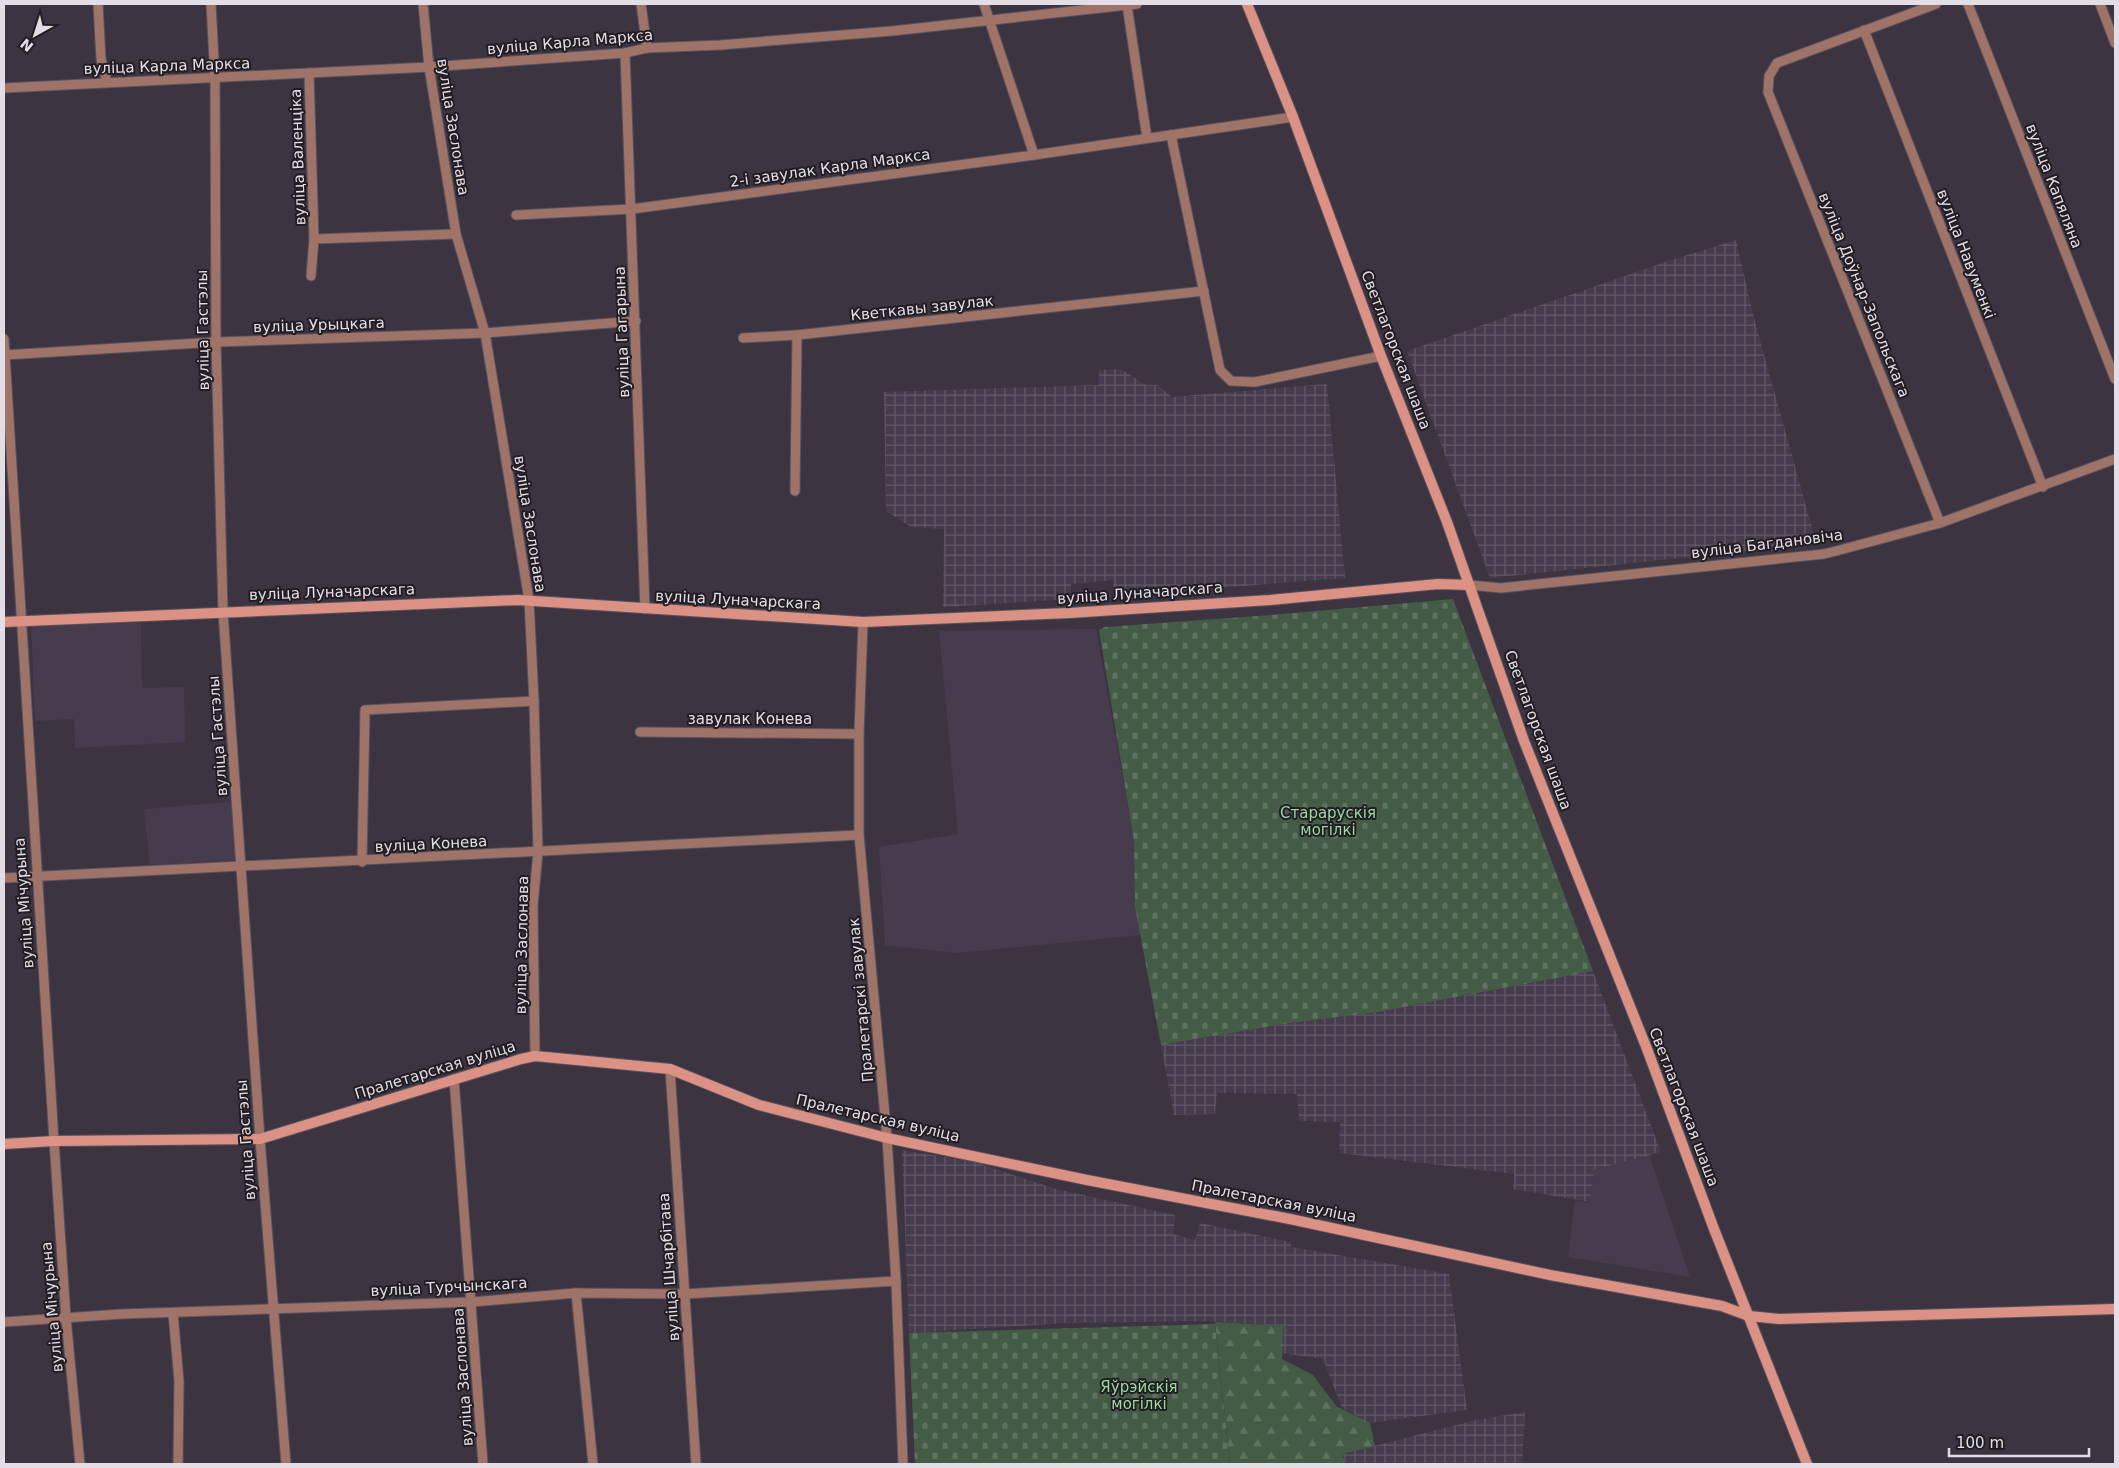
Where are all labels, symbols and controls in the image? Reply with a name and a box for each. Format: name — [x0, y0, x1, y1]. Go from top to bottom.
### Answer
north arrow — [10, 10, 60, 60]
street label: вуліца Карла Маркса — [486, 26, 654, 58]
text: N — [17, 35, 36, 55]
street label: вуліца Карла Маркса — [83, 54, 251, 78]
street label: вуліца Заслонава — [433, 57, 473, 197]
street label: вуліца Валенціка — [287, 89, 309, 225]
street label: вуліца Капяляна — [2022, 121, 2086, 251]
street label: 2-і завулак Карла Маркса — [729, 145, 931, 191]
street label: вуліца Навуменкі — [1933, 187, 1999, 321]
street label: вуліца Доўнар-Запольскага — [1815, 190, 1913, 400]
street label: вуліца Гагарына — [611, 266, 633, 398]
street label: Светлагорская шаша — [1357, 268, 1435, 432]
street label: вуліца Гастэлы — [193, 270, 213, 390]
street label: Кветкавы завулак — [850, 292, 994, 324]
street label: вуліца Урыцкага — [253, 314, 385, 336]
street label: вуліца Заслонава — [510, 454, 550, 594]
street label: вуліца Багдановіча — [1690, 526, 1844, 562]
street label: вуліца Луначарскага — [1057, 578, 1223, 608]
street label: вуліца Луначарскага — [249, 580, 415, 604]
street label: вуліца Луначарскага — [655, 587, 821, 613]
street label: Светлагорская шаша — [1501, 648, 1575, 812]
street label: вуліца Гастэлы — [205, 675, 231, 797]
street label: завулак Конева — [688, 710, 812, 728]
park label: Старарускія могілкі — [1280, 804, 1376, 839]
street label: вуліца Конева — [374, 832, 488, 856]
street label: вуліца Мічурына — [10, 837, 38, 969]
street label: вуліца Заслонава — [512, 876, 532, 1014]
street label: Пралетарскі завулак — [845, 917, 877, 1083]
street label: Светлагорская шаша — [1645, 1025, 1723, 1189]
street label: Пралетарская вуліца — [352, 1037, 518, 1103]
street label: вуліца Гастэлы — [233, 1079, 259, 1201]
street label: Пралетарская вуліца — [794, 1090, 962, 1146]
street label: Пралетарская вуліца — [1190, 1176, 1358, 1226]
street label: вуліца Шчарбітава — [655, 1192, 683, 1342]
street label: вуліца Мічурына — [37, 1241, 67, 1373]
street label: вуліца Турчынскага — [370, 1274, 528, 1300]
street label: вуліца Заслонава — [449, 1307, 477, 1447]
park label: Яўрэйскія могілкі — [1100, 1378, 1178, 1413]
scale bar — [1949, 1426, 2089, 1458]
text: 100 m — [1956, 1434, 2004, 1452]

